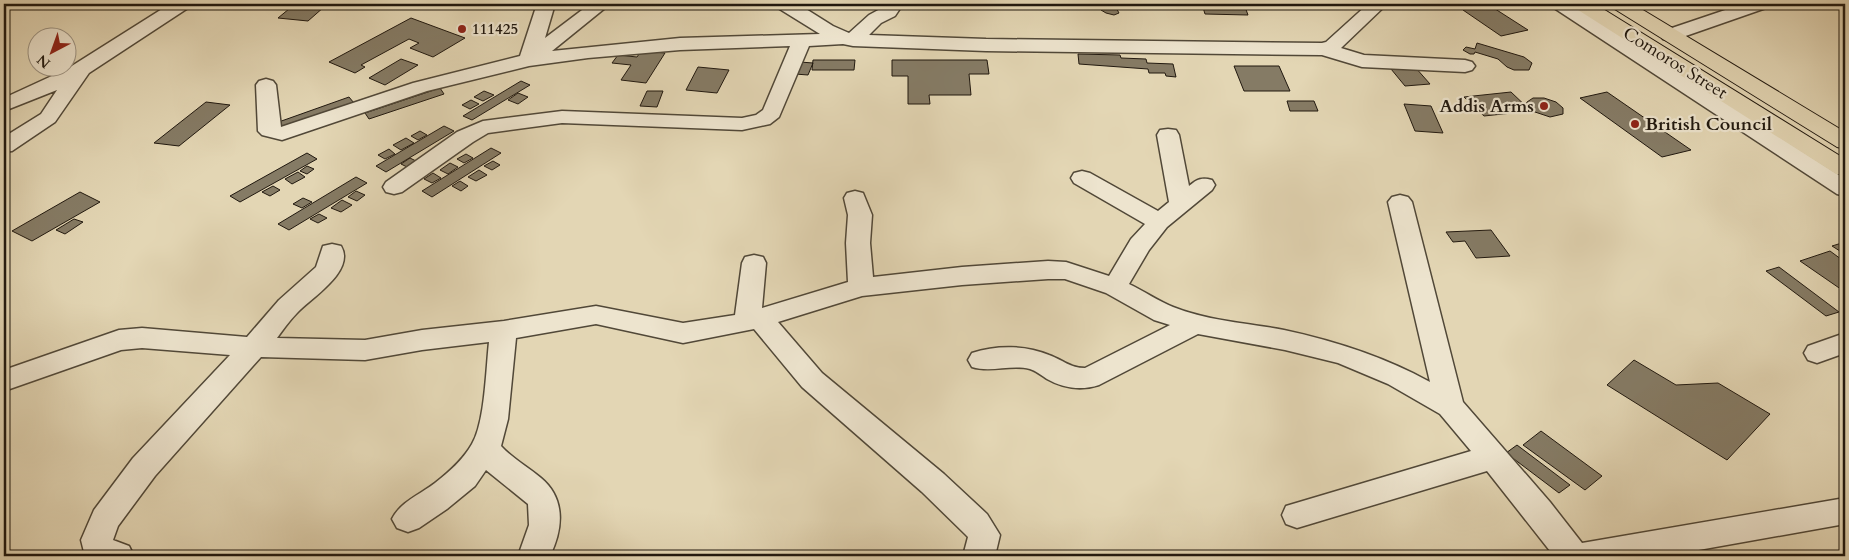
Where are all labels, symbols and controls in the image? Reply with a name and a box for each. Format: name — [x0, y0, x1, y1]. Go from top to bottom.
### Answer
place label: 111425 — [472, 19, 518, 39]
street label: Comoros Street — [1618, 21, 1732, 105]
marker: 111425 — [456, 23, 468, 35]
north arrow — [28, 28, 78, 78]
text: N — [33, 50, 55, 73]
place label: Addis Arms — [1439, 94, 1534, 119]
marker: Addis Arms — [1538, 100, 1550, 112]
place label: British Council — [1645, 112, 1772, 137]
marker: British Council — [1629, 118, 1641, 130]

